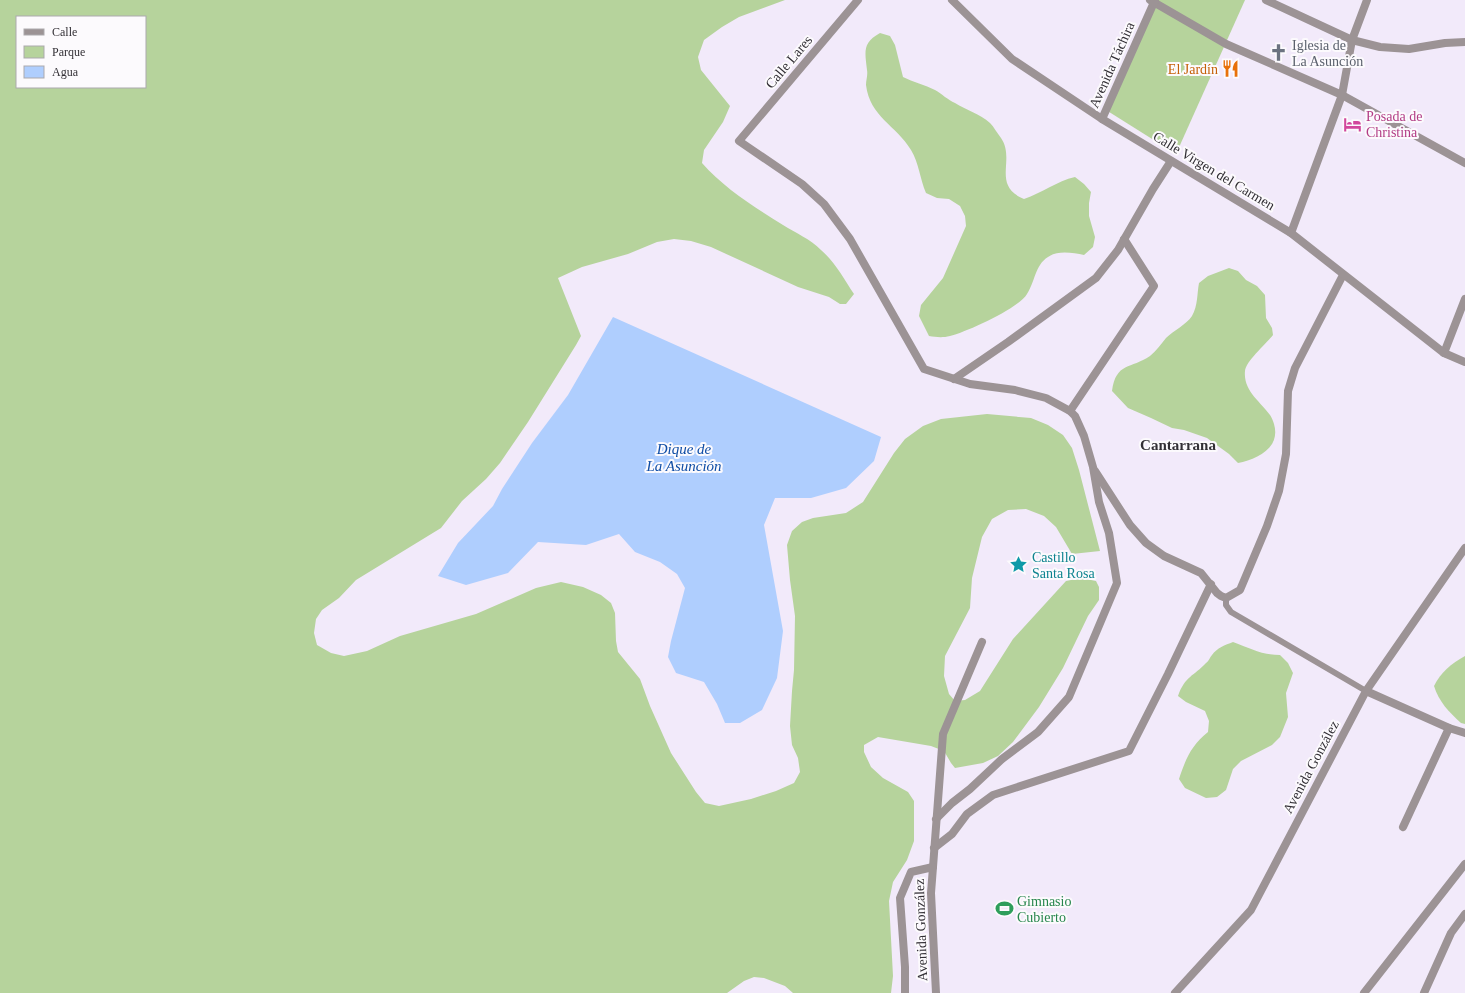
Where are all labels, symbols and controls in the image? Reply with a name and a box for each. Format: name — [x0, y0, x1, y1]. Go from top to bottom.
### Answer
legend — [16, 16, 146, 88]
street label: Avenida Táchira — [1086, 19, 1138, 110]
text: Calle — [52, 25, 77, 39]
street label: Calle Lares — [763, 33, 815, 91]
place label: Iglesia de La Asunción — [1292, 38, 1363, 69]
church icon: Iglesia de La Asunción — [1269, 43, 1289, 63]
text: Parque — [52, 45, 85, 59]
restaurant icon: El Jardín — [1221, 59, 1241, 79]
place label: El Jardín — [1168, 62, 1218, 77]
text: Agua — [52, 65, 79, 79]
place label: Posada de Christina — [1366, 109, 1422, 140]
hotel icon: Posada de Christina — [1343, 114, 1363, 134]
street label: Calle Virgen del Carmen — [1151, 129, 1277, 213]
district label: Cantarrana — [1140, 437, 1216, 453]
water label: Dique de La Asunción — [645, 441, 722, 474]
place label: Castillo Santa Rosa — [1032, 550, 1095, 581]
place icon: Castillo Santa Rosa — [1009, 555, 1029, 575]
street label: Avenida González — [1280, 718, 1342, 816]
street label: Avenida González — [912, 878, 930, 982]
place label: Gimnasio Cubierto — [1017, 894, 1071, 925]
sports icon: Gimnasio Cubierto — [994, 899, 1014, 919]

